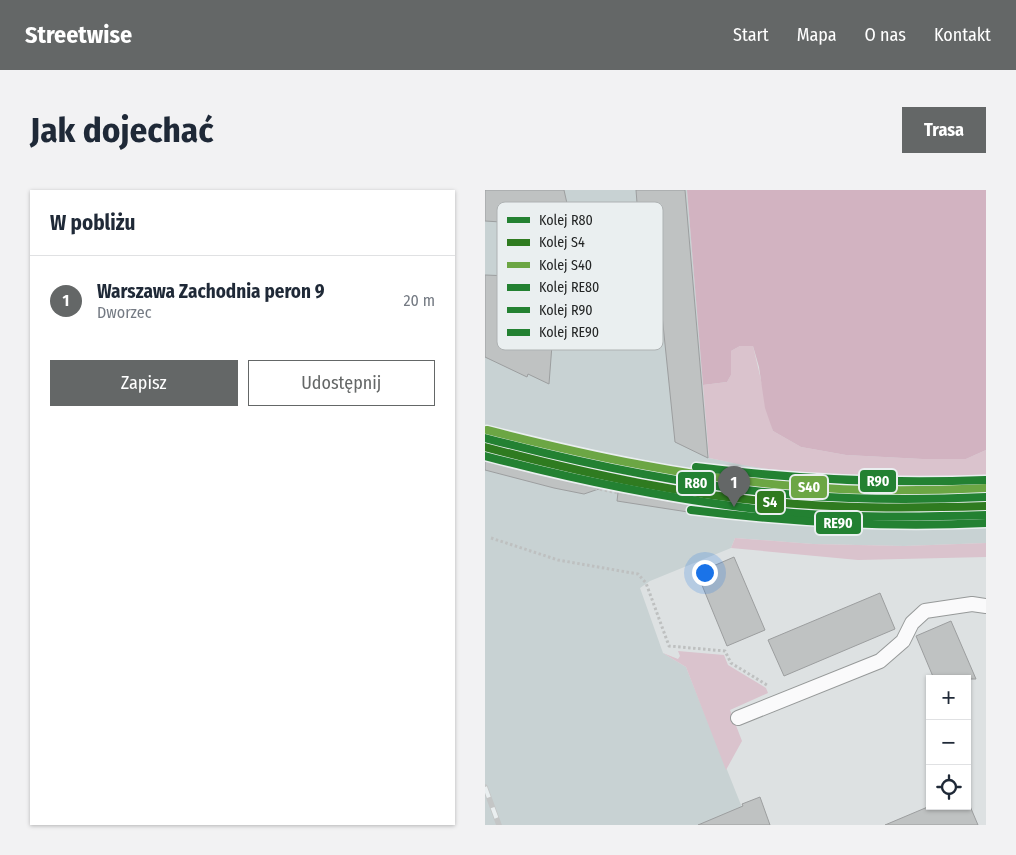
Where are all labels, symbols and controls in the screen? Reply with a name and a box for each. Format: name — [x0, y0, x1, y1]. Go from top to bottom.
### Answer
text: Streetwise — [25, 21, 132, 49]
text: Start — [733, 24, 769, 46]
text: Mapa — [797, 24, 837, 46]
text: O nas — [865, 24, 906, 46]
text: Kontakt — [934, 24, 991, 46]
button: Trasa — [902, 107, 986, 153]
text: Jak dojechać — [30, 109, 213, 151]
legend — [497, 202, 663, 350]
text: W pobliżu — [50, 210, 135, 236]
text: Kolej R80 — [539, 212, 593, 229]
text: Kolej S4 — [539, 234, 585, 251]
text: Kolej S40 — [539, 257, 592, 274]
text: Kolej RE80 — [539, 279, 599, 296]
text: Warszawa Zachodnia peron 9 — [97, 280, 325, 303]
text: 1 — [63, 291, 69, 310]
text: 20 m — [404, 291, 435, 310]
text: Kolej R90 — [539, 302, 593, 319]
text: Dworzec — [97, 303, 152, 322]
text: Kolej RE90 — [539, 324, 599, 341]
button: Zapisz — [50, 360, 238, 406]
button: Udostępnij — [248, 360, 435, 406]
pin: 1 — [718, 466, 750, 507]
line badge: R90 — [859, 469, 897, 493]
line badge: R80 — [677, 471, 715, 495]
text: R90 — [867, 473, 890, 490]
text: R80 — [685, 475, 708, 492]
line badge: S40 — [790, 475, 828, 499]
text: S40 — [798, 479, 820, 496]
line badge: S4 — [756, 490, 785, 514]
text: S4 — [763, 494, 777, 511]
line badge: RE90 — [815, 511, 862, 535]
text: RE90 — [823, 515, 853, 532]
your location — [692, 560, 718, 586]
map controls — [926, 675, 971, 810]
button: + — [926, 675, 971, 720]
button: − — [926, 720, 971, 765]
button: locate — [926, 765, 971, 810]

